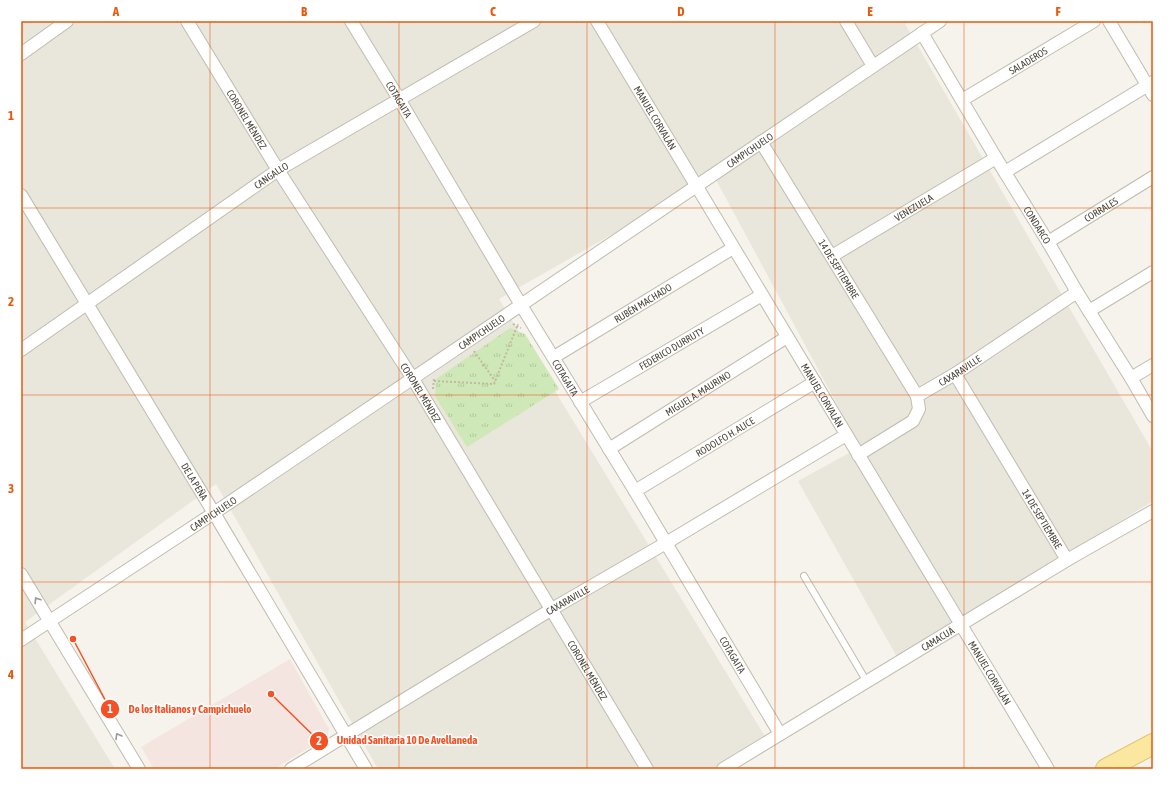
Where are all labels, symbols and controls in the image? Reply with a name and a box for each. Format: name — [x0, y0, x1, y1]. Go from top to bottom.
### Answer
text: A — [112, 4, 120, 19]
text: B — [301, 4, 308, 19]
text: C — [490, 4, 496, 19]
text: D — [677, 4, 685, 19]
text: E — [867, 4, 873, 19]
text: F — [1055, 4, 1061, 19]
street label: SALADEROS — [1007, 45, 1049, 76]
street label: COTAGAITA — [384, 79, 414, 120]
street label: MANUEL CORVALÁN — [632, 84, 679, 152]
street label: CORONEL MÉNDEZ — [225, 87, 270, 151]
text: 1 — [8, 108, 14, 123]
street label: CAMPICHUELO — [724, 130, 775, 170]
street label: CANGALLO — [252, 160, 290, 191]
street label: VENEZUELA — [892, 192, 935, 223]
street label: CORRALES — [1082, 195, 1120, 224]
street label: CONDARCO — [1022, 204, 1053, 246]
street label: 14 DE SEPTIEMBRE — [817, 237, 862, 301]
street label: RUBÉN MACHADO — [612, 281, 674, 325]
text: 2 — [8, 294, 14, 309]
street label: CAMPICHUELO — [456, 312, 507, 351]
street label: FEDERICO DURRUTY — [637, 325, 706, 372]
street label: CAXARAVILLE — [937, 352, 983, 388]
street label: COTAGAITA — [550, 357, 581, 398]
street label: CORONEL MÉNDEZ — [399, 361, 443, 425]
street label: MANUEL CORVALÁN — [799, 361, 846, 429]
street label: MIGUEL A. MAURINO — [663, 368, 733, 418]
street label: RODOLFO H. ALICE — [694, 414, 757, 459]
street label: DE LA PEÑA — [179, 461, 210, 502]
text: 3 — [8, 481, 14, 496]
street label: 14 DE SEPTIEMBRE — [1020, 487, 1065, 551]
street label: CAMPICHUELO — [188, 494, 239, 533]
street label: CAXARAVILLE — [544, 583, 592, 617]
one-way arrow — [35, 597, 42, 604]
street label: CAMACUÁ — [919, 624, 956, 653]
street label: COTAGAITA — [718, 635, 748, 675]
street label: CORONEL MÉNDEZ — [566, 638, 610, 702]
street label: MANUEL CORVALÁN — [967, 639, 1013, 707]
text: 4 — [7, 667, 14, 682]
callout: De los Italianos y Campichuelo — [100, 698, 259, 721]
text: 1 — [107, 702, 113, 716]
text: De los Italianos y Campichuelo — [128, 703, 252, 715]
callout: Unidad Sanitaria 10 De Avellaneda — [309, 729, 486, 752]
one-way arrow — [116, 733, 123, 740]
text: 2 — [316, 734, 322, 748]
text: Unidad Sanitaria 10 De Avellaneda — [337, 734, 477, 746]

